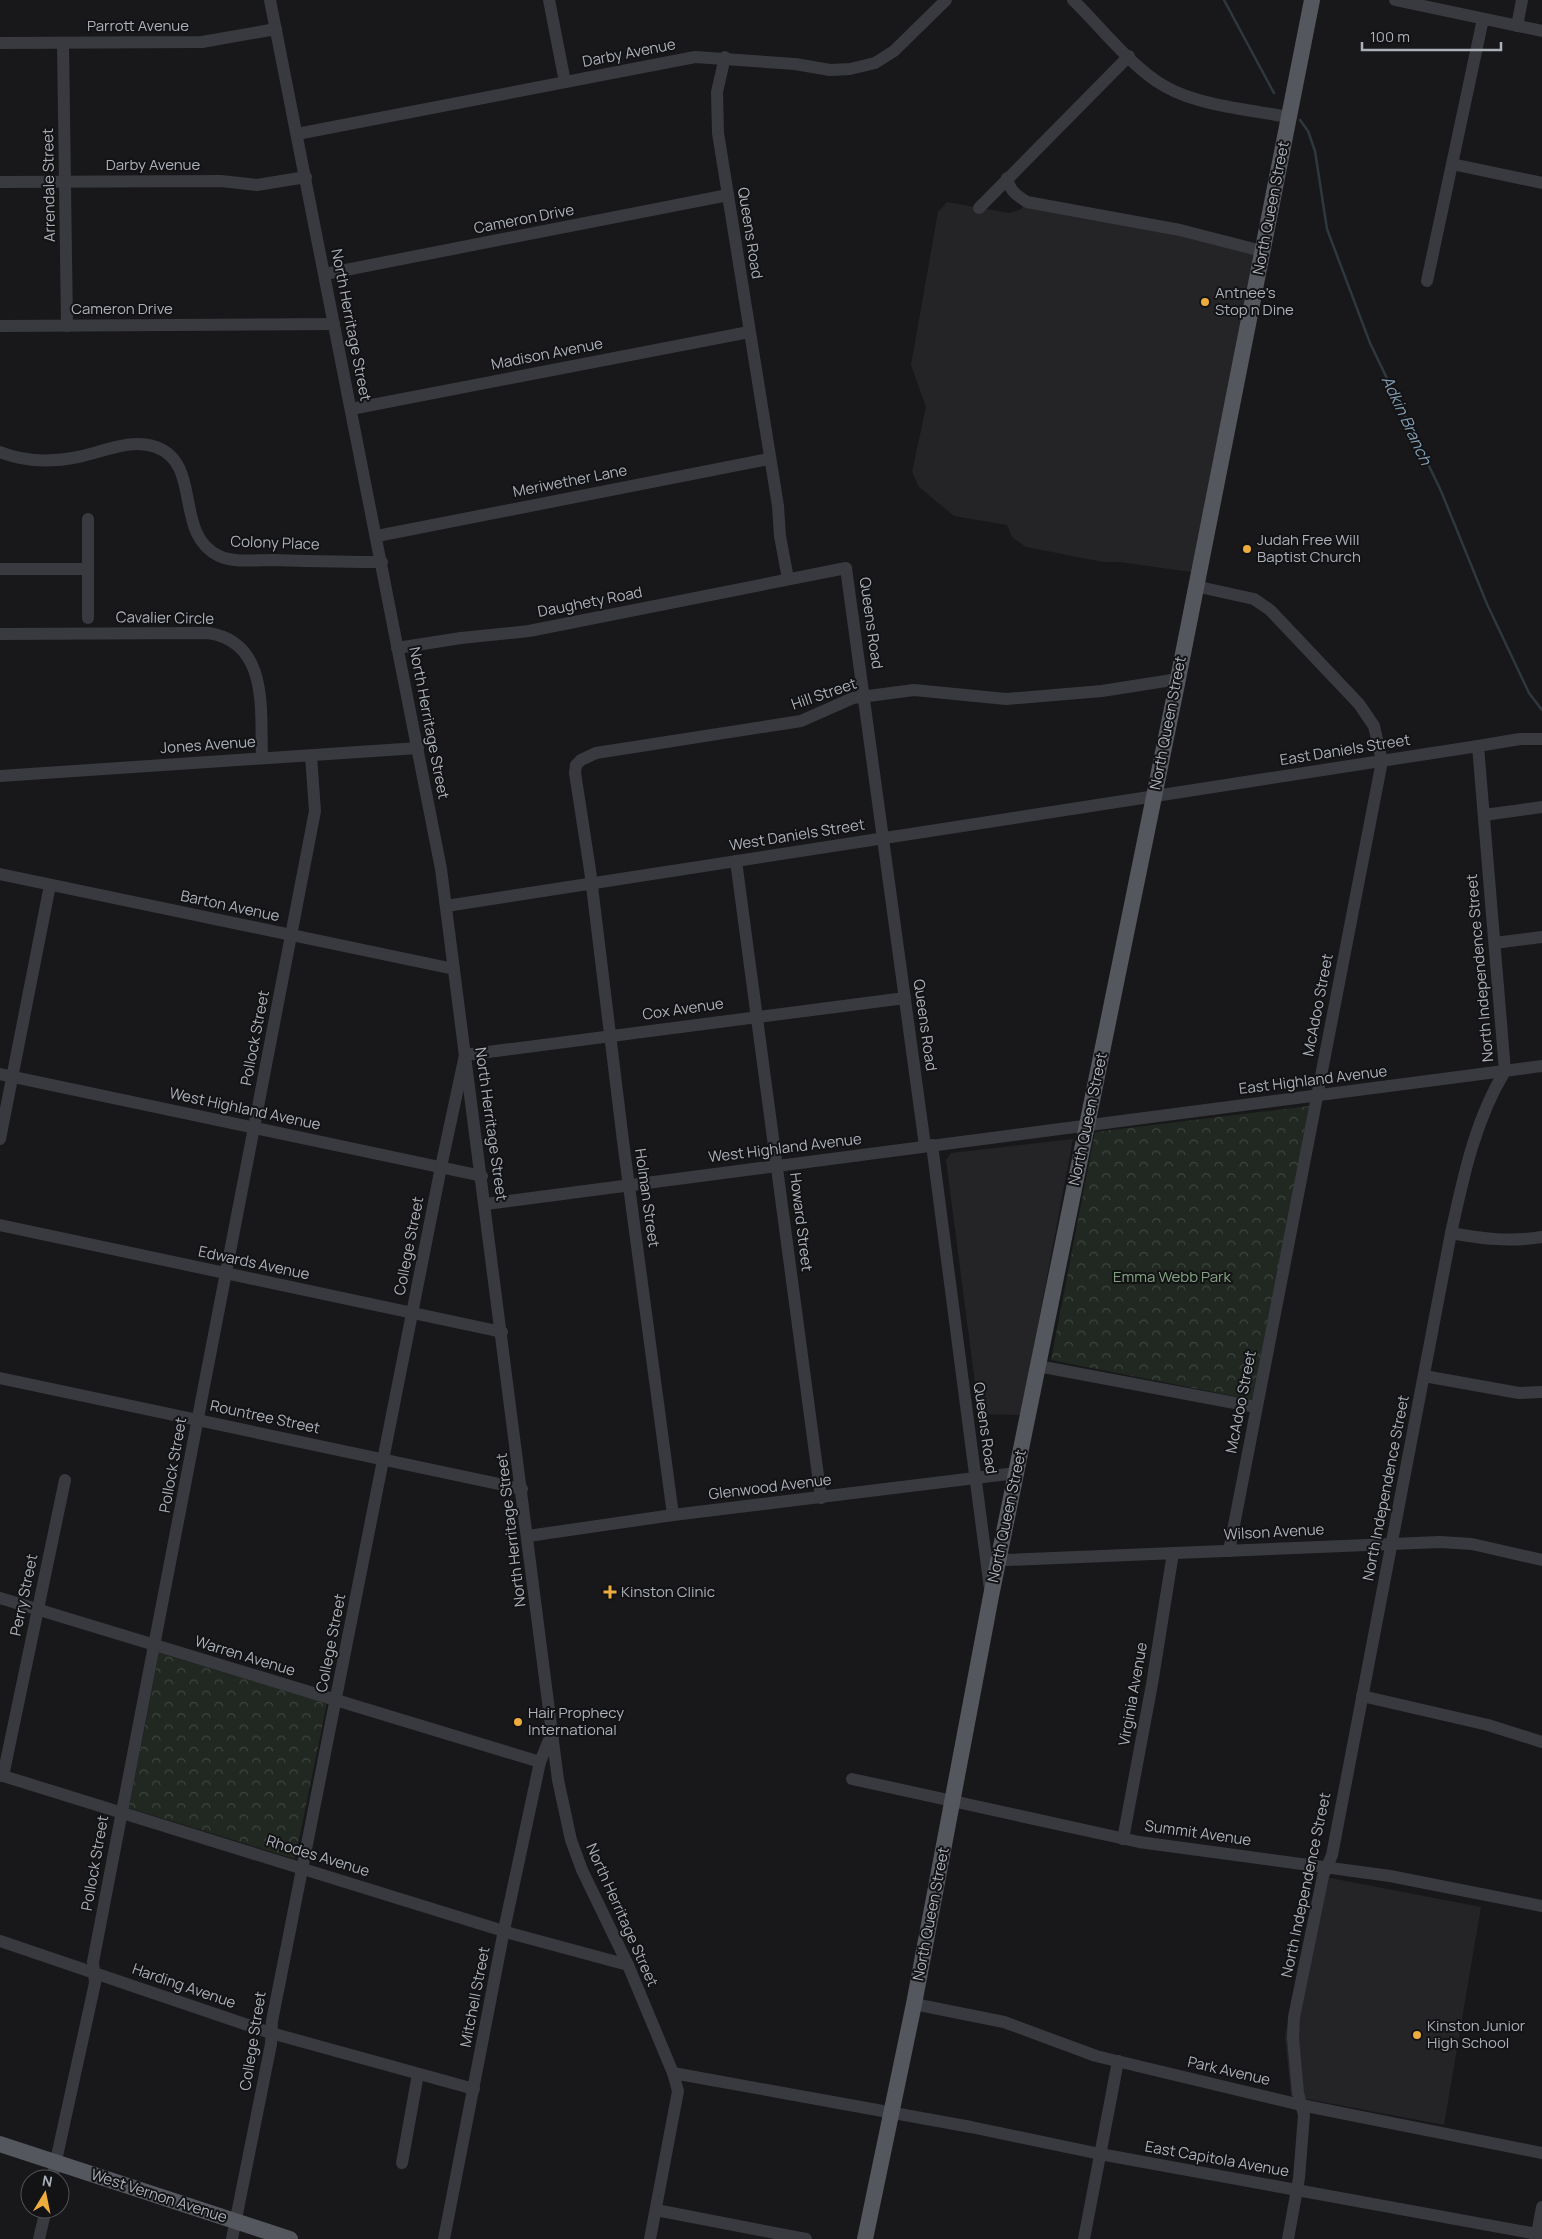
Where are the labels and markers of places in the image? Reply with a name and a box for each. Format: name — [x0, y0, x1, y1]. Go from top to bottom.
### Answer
place label: Antnee's Stop n Dine — [1215, 282, 1294, 320]
marker: Antnee's Stop n Dine — [1199, 296, 1211, 308]
place label: Judah Free Will Baptist Church — [1257, 529, 1361, 567]
marker: Judah Free Will Baptist Church — [1241, 543, 1253, 555]
place label: Kinston Clinic — [621, 1581, 715, 1602]
marker: Kinston Clinic — [603, 1585, 617, 1599]
place label: Hair Prophecy International — [528, 1702, 624, 1740]
marker: Hair Prophecy International — [512, 1716, 524, 1728]
place label: Kinston Junior High School — [1427, 2015, 1526, 2053]
marker: Kinston Junior High School — [1411, 2029, 1423, 2041]

